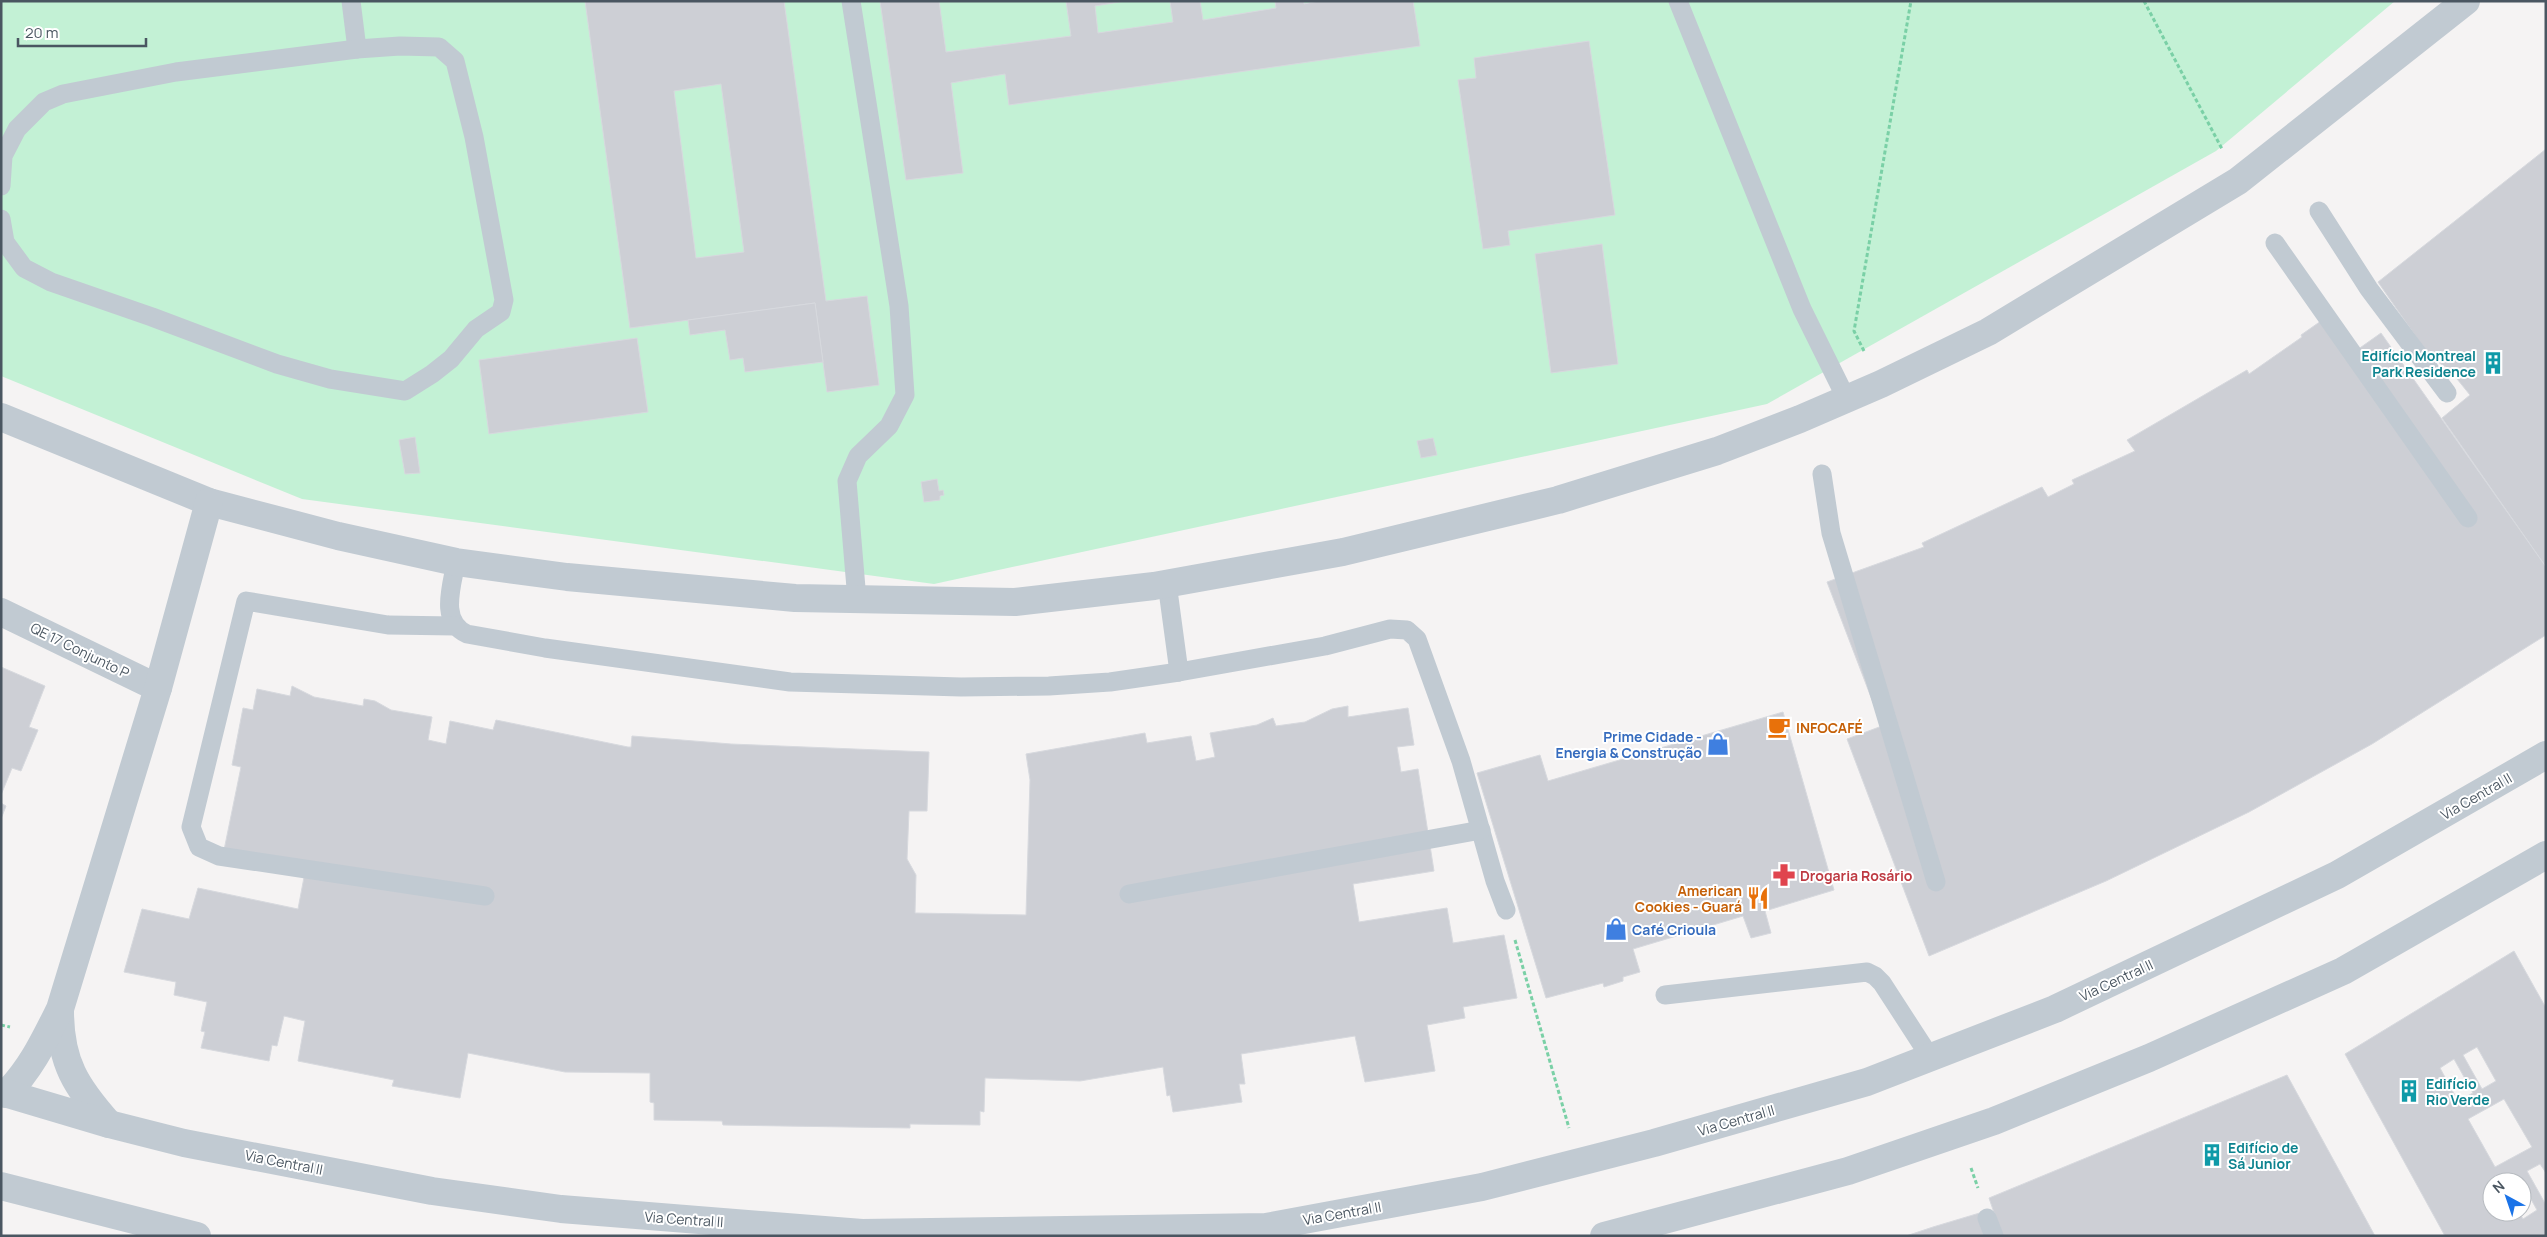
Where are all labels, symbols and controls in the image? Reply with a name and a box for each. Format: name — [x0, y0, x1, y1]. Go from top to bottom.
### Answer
scale bar — [18, 15, 145, 47]
text: 20 m — [25, 22, 58, 43]
place label: Edifício Montreal Park Residence — [2361, 346, 2476, 381]
building icon: Edifício Montreal Park Residence — [2480, 350, 2506, 376]
street label: QE 17 Conjunto P — [27, 618, 133, 682]
cafe icon: INFOCAFÉ — [1766, 714, 1792, 740]
place label: INFOCAFÉ — [1796, 718, 1863, 737]
place label: Prime Cidade - Energia & Construção — [1555, 727, 1702, 762]
shop icon: Prime Cidade - Energia & Construção — [1705, 731, 1731, 757]
street label: Via Central II — [2437, 768, 2515, 824]
pharmacy icon: Drogaria Rosário — [1771, 862, 1797, 888]
place label: Drogaria Rosário — [1800, 866, 1913, 885]
place label: American Cookies - Guará — [1635, 881, 1742, 916]
restaurant icon: American Cookies - Guará — [1745, 885, 1771, 911]
shop icon: Café Crioula — [1603, 916, 1629, 942]
place label: Café Crioula — [1632, 920, 1716, 939]
street label: Via Central II — [2076, 955, 2156, 1005]
place label: Edifício Rio Verde — [2426, 1074, 2490, 1109]
building icon: Edifício Rio Verde — [2396, 1078, 2422, 1104]
street label: Via Central II — [1695, 1100, 1777, 1140]
place label: Edifício de Sá Junior — [2228, 1138, 2298, 1173]
building icon: Edifício de Sá Junior — [2199, 1142, 2225, 1168]
street label: Via Central II — [243, 1145, 325, 1179]
north arrow — [2482, 1172, 2532, 1222]
text: N — [2488, 1176, 2508, 1197]
street label: Via Central II — [1301, 1197, 1383, 1229]
street label: Via Central II — [644, 1207, 724, 1231]

